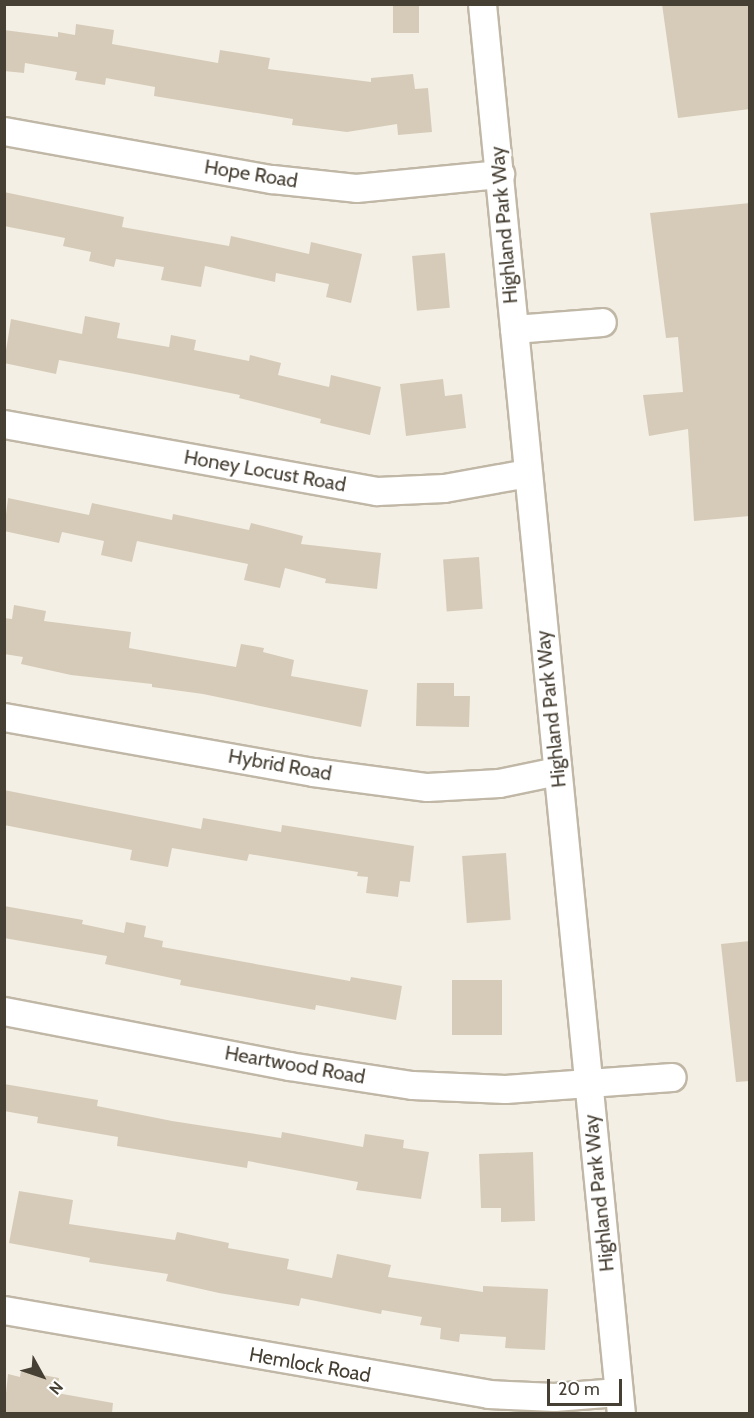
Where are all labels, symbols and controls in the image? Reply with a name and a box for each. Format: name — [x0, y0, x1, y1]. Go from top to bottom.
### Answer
street label: Highland Park Way — [485, 145, 523, 305]
street label: Hope Road — [203, 155, 299, 193]
street label: Honey Locust Road — [182, 445, 348, 497]
street label: Highland Park Way — [531, 629, 571, 789]
street label: Hybrid Road — [226, 744, 334, 786]
street label: Heartwood Road — [223, 1041, 367, 1089]
street label: Highland Park Way — [579, 1113, 619, 1273]
street label: Hemlock Road — [247, 1342, 373, 1388]
north arrow — [12, 1346, 72, 1406]
scale bar — [550, 1367, 625, 1405]
text: N — [45, 1377, 67, 1398]
text: 20 m — [558, 1378, 600, 1400]

